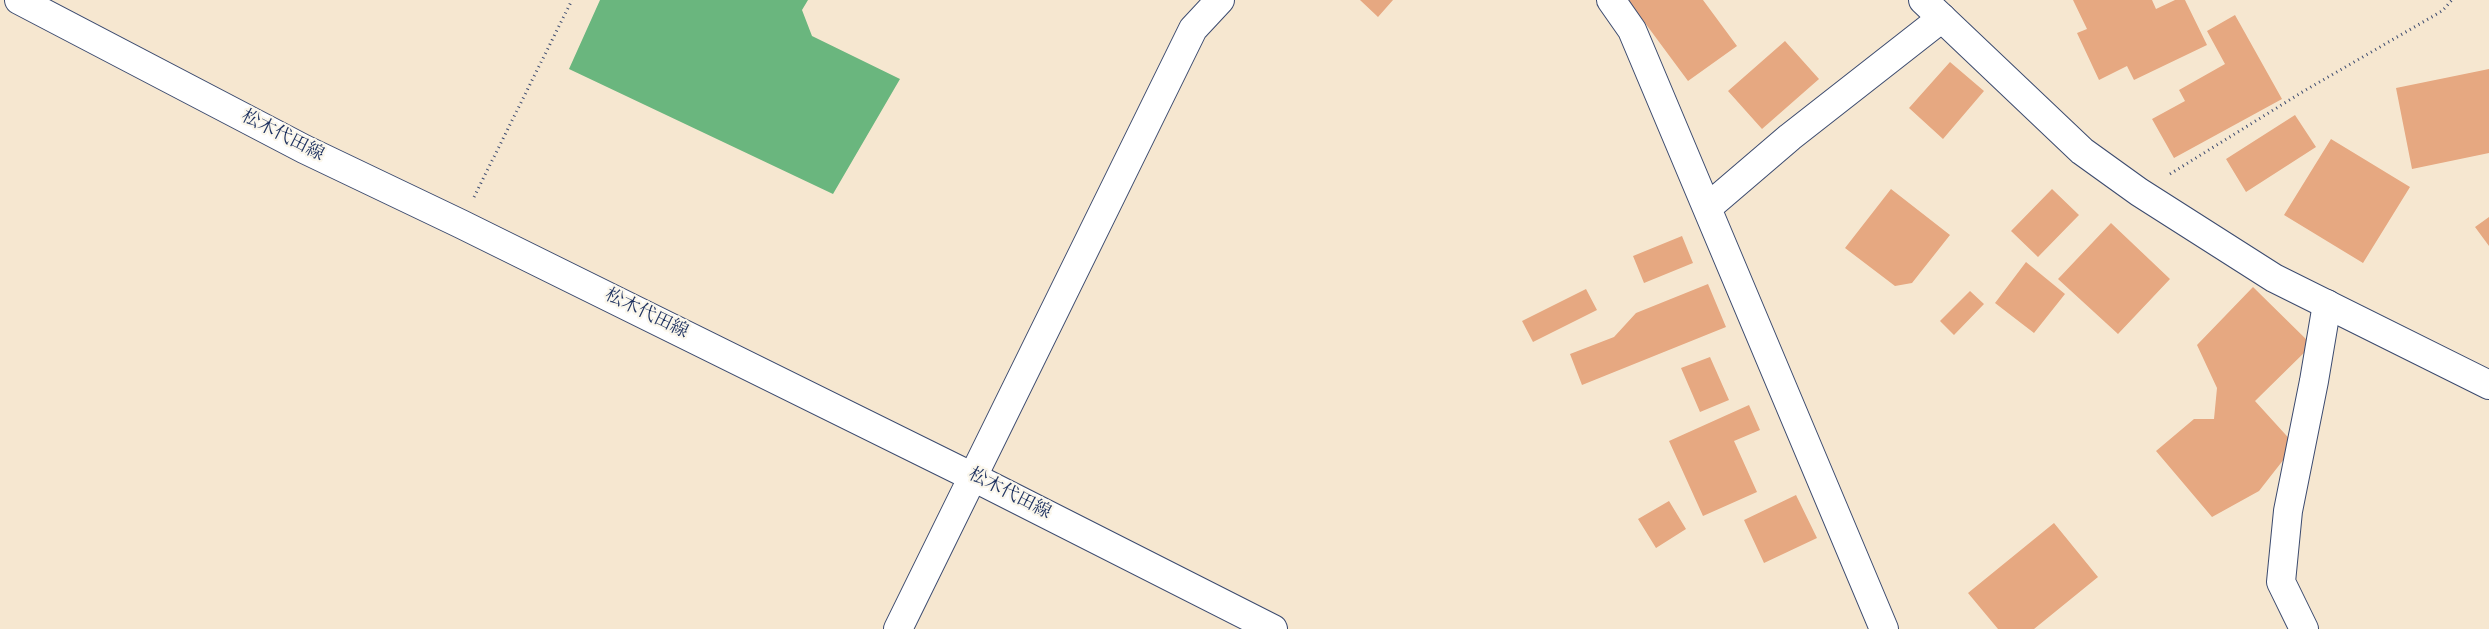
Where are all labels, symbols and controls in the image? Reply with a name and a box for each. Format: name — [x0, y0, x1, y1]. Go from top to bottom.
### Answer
street label: 松木代田線 — [237, 107, 327, 167]
street label: 松木代田線 — [601, 286, 691, 344]
street label: 松木代田線 — [964, 465, 1054, 525]

